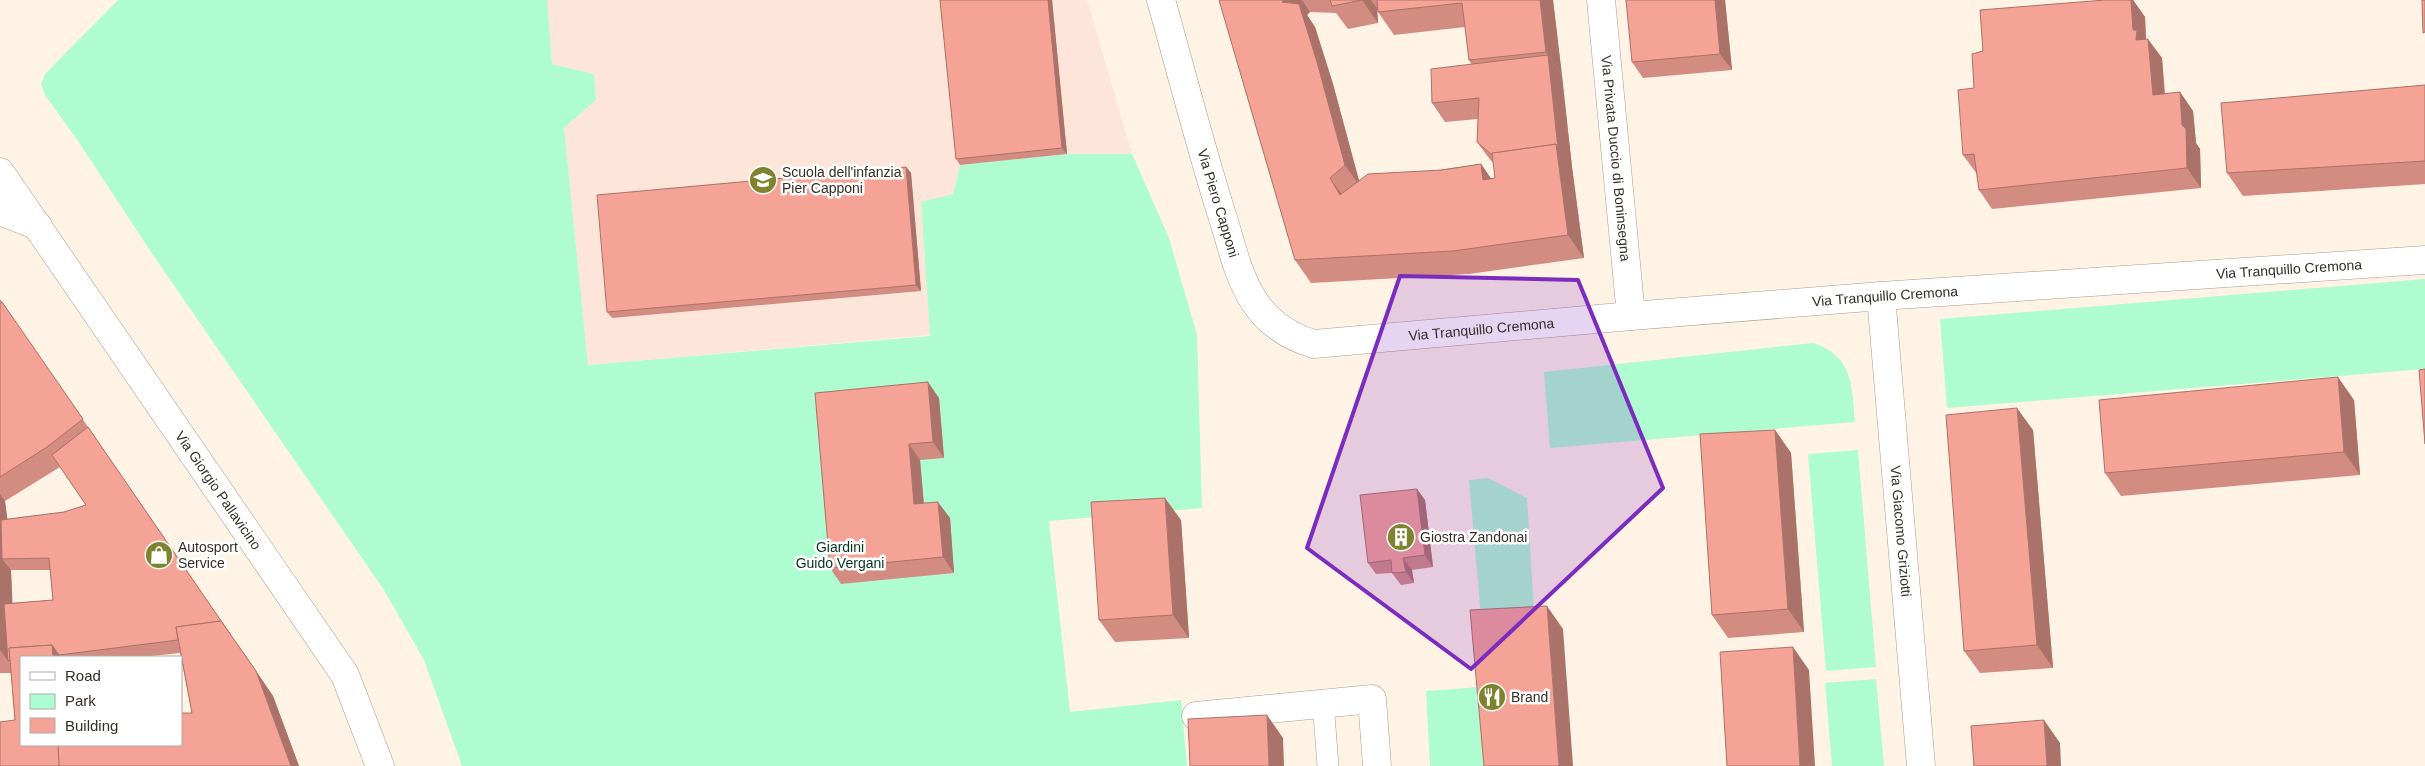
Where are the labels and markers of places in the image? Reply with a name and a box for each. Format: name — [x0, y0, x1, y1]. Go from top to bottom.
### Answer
place label: Scuola dell'infanzia Pier Capponi — [782, 164, 902, 196]
school or university icon: Scuola dell'infanzia Pier Capponi — [748, 165, 778, 195]
building icon: Giostra Zandonai — [1386, 522, 1416, 552]
place label: Giostra Zandonai — [1420, 529, 1527, 545]
place label: Autosport Service — [178, 539, 238, 571]
shop icon: Autosport Service — [144, 540, 174, 570]
restaurant icon: Brand — [1477, 682, 1507, 712]
place label: Brand — [1511, 689, 1548, 705]

